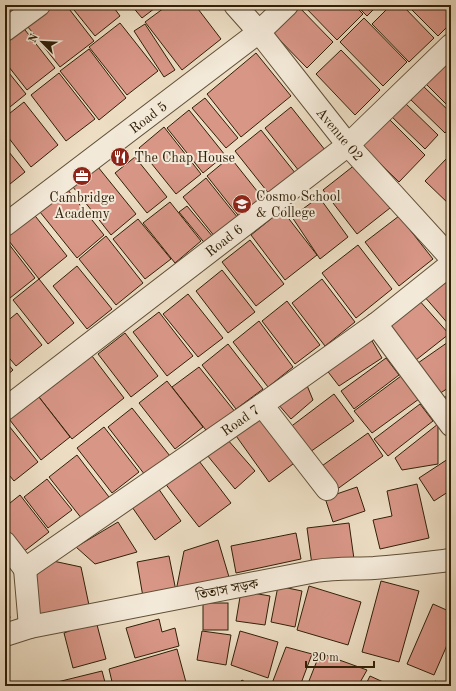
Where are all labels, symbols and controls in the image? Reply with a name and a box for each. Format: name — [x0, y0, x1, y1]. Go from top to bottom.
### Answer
north arrow — [22, 22, 62, 62]
text: N — [28, 32, 41, 45]
street label: Road 5 — [127, 99, 170, 136]
street label: Avenue 02 — [313, 105, 365, 164]
restaurant icon: The Chap House — [109, 146, 131, 168]
place label: The Chap House — [134, 151, 235, 165]
office icon: Cambridge Academy — [71, 165, 93, 187]
place label: Cosmo School & College — [256, 190, 341, 220]
place label: Cambridge Academy — [49, 191, 115, 221]
school or university icon: Cosmo School & College — [231, 193, 253, 215]
street label: Road 6 — [203, 222, 246, 260]
street label: Road 7 — [219, 403, 262, 439]
street label: তিতাস সড়ক — [194, 575, 261, 603]
scale bar — [306, 643, 374, 669]
text: 20 m — [312, 652, 339, 664]

